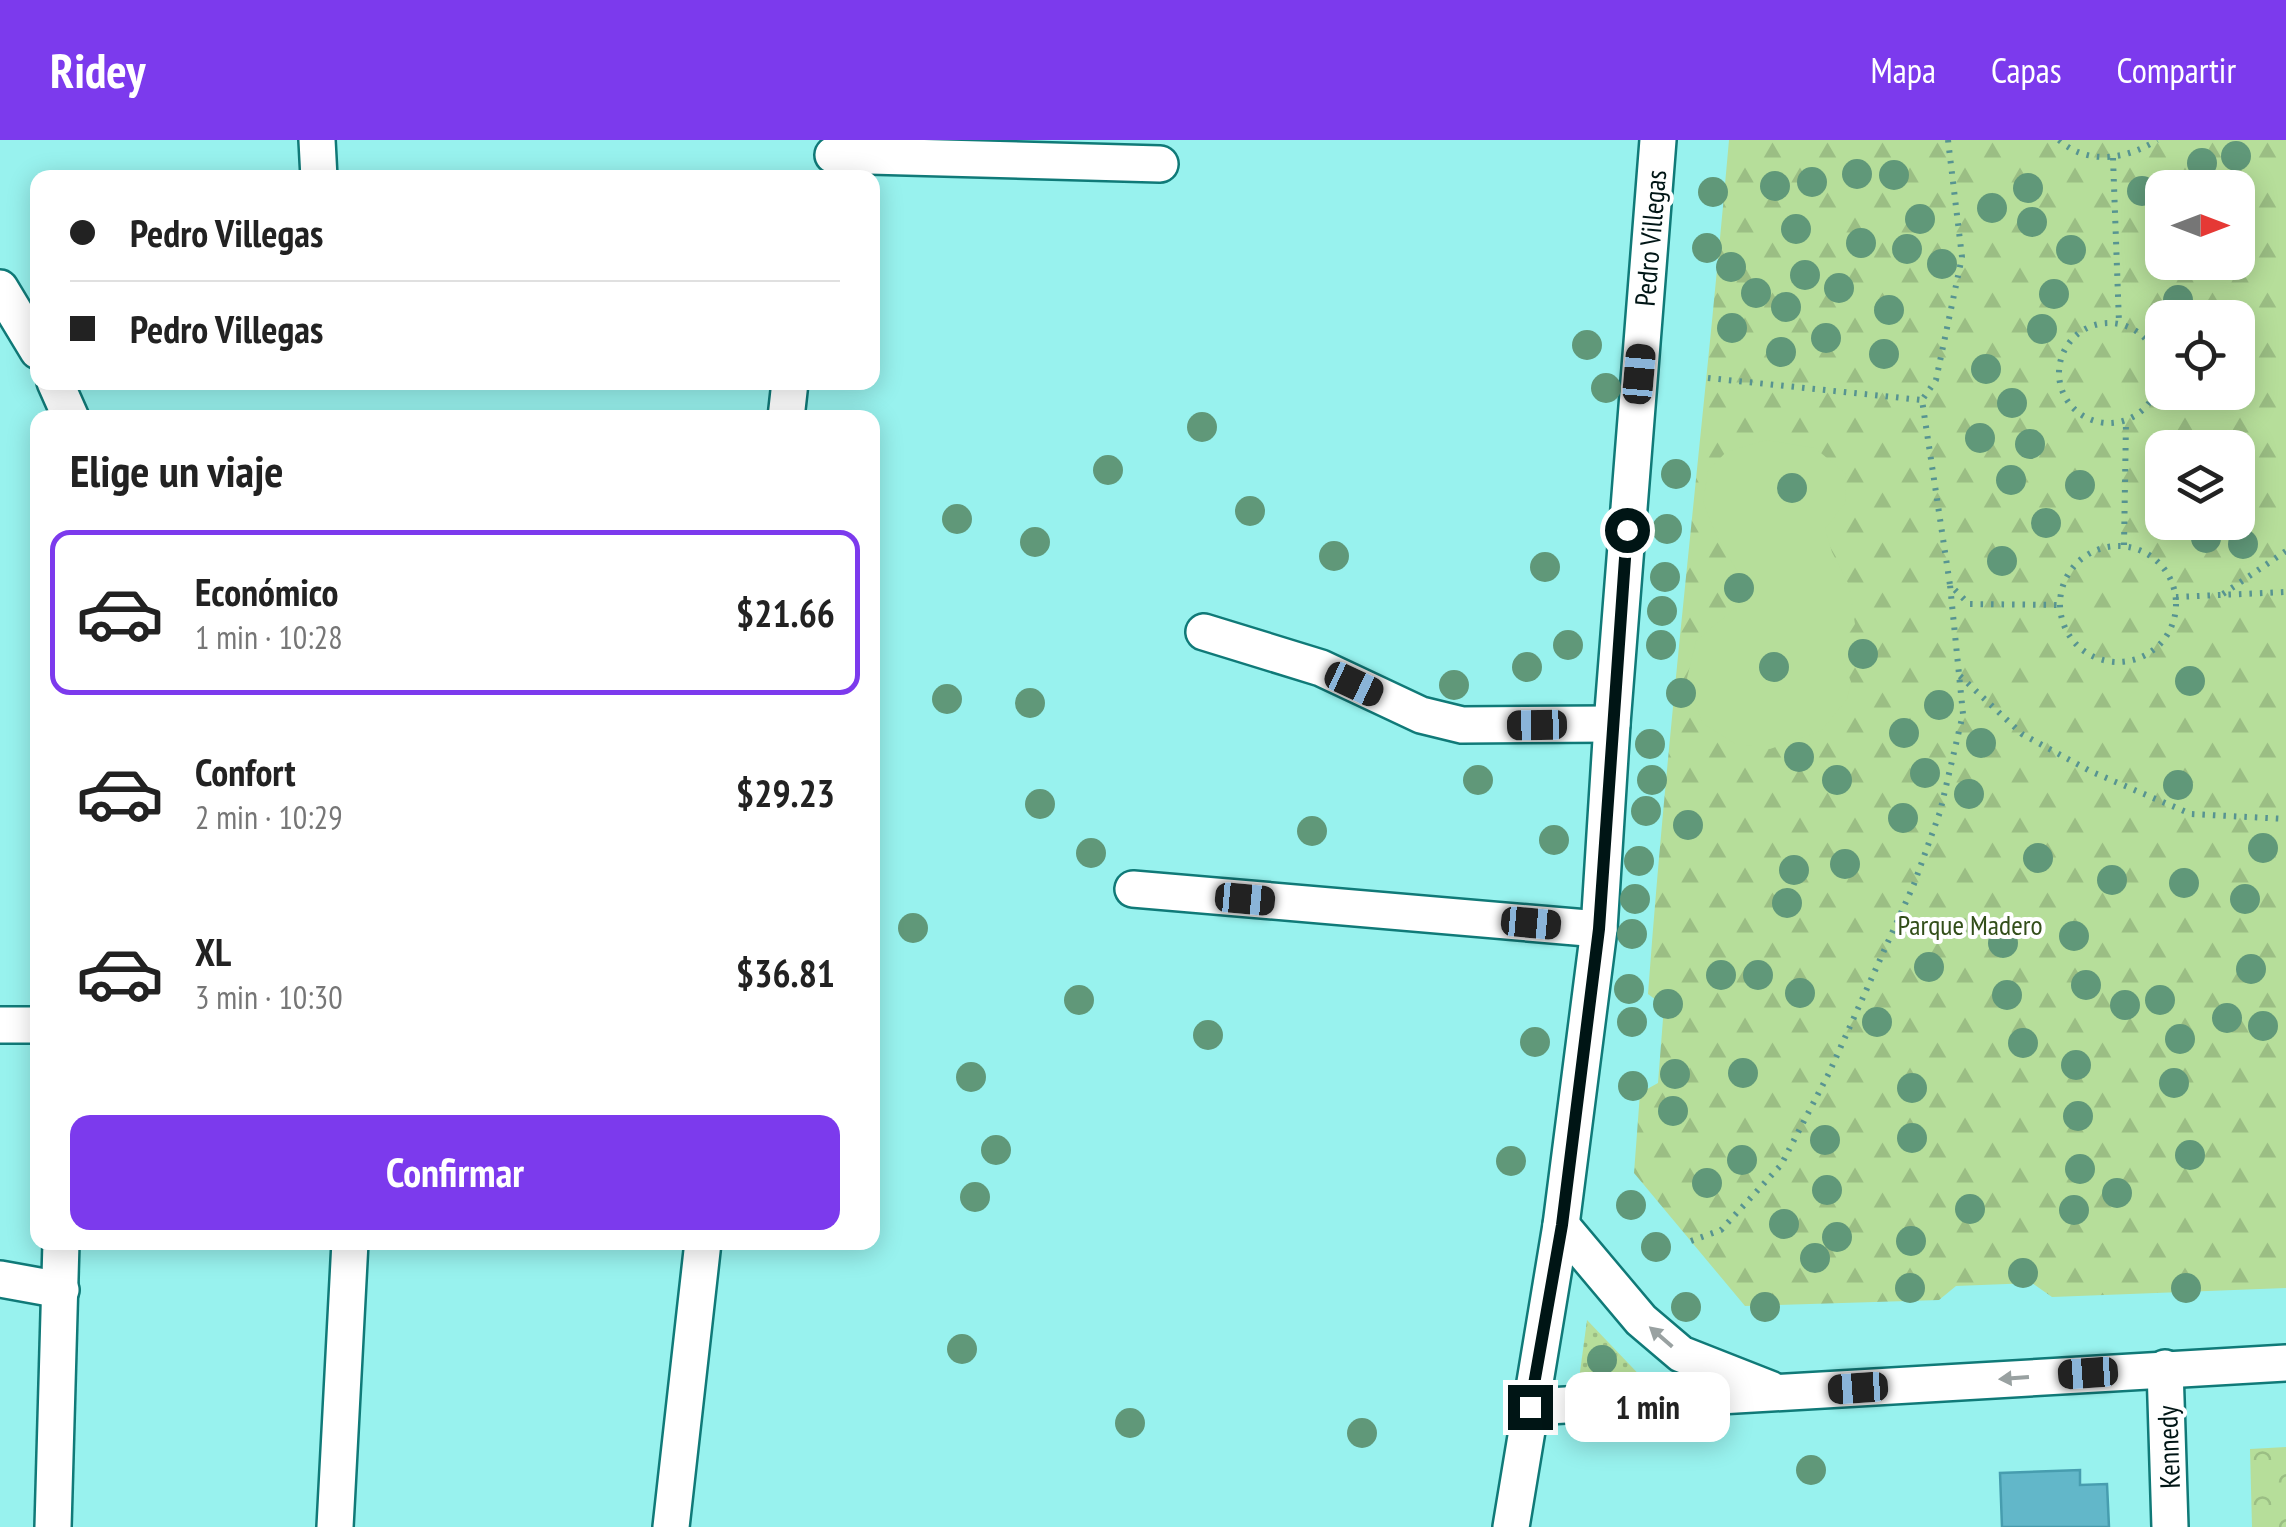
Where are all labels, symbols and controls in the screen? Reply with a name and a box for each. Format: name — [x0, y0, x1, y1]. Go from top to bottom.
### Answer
text: Ridey — [50, 39, 146, 101]
text: Mapa — [1870, 47, 1936, 93]
text: Capas — [1991, 47, 2062, 93]
text: Compartir — [2117, 47, 2236, 93]
street label: Pedro Villegas — [1626, 168, 1674, 308]
north arrow — [2145, 170, 2255, 280]
map controls — [2145, 170, 2255, 540]
text: Pedro Villegas — [130, 208, 323, 257]
button: locate — [2145, 300, 2255, 410]
text: Pedro Villegas — [130, 304, 323, 353]
car — [1621, 343, 1657, 405]
button: layers — [2145, 430, 2255, 540]
text: Elige un viaje — [70, 441, 284, 499]
route start — [1605, 508, 1650, 553]
text: Económico — [195, 567, 339, 616]
icon: car — [75, 568, 165, 658]
text: $21.66 — [736, 588, 835, 637]
text: 1 min · 10:28 — [195, 616, 343, 658]
car — [1320, 658, 1388, 710]
car — [1507, 709, 1567, 741]
text: Confort — [195, 747, 295, 796]
icon: car — [75, 748, 165, 838]
text: $29.23 — [736, 768, 835, 817]
text: 2 min · 10:29 — [195, 796, 343, 838]
car — [1214, 881, 1276, 917]
car — [1500, 905, 1562, 941]
park label: Parque Madero — [1898, 906, 2043, 943]
text: XL — [195, 927, 231, 976]
icon: car — [75, 928, 165, 1018]
text: $36.81 — [736, 948, 835, 997]
text: 3 min · 10:30 — [195, 976, 343, 1018]
button: Confirmar — [70, 1115, 840, 1230]
one-way arrow — [1649, 1327, 1674, 1349]
car — [2057, 1356, 2119, 1390]
one-way arrow — [1997, 1370, 2029, 1386]
car — [1827, 1371, 1889, 1405]
callout: 1 min — [1565, 1372, 1730, 1442]
route end — [1508, 1385, 1553, 1430]
text: 1 min — [1615, 1386, 1680, 1428]
street label: Kennedy — [2148, 1404, 2188, 1489]

